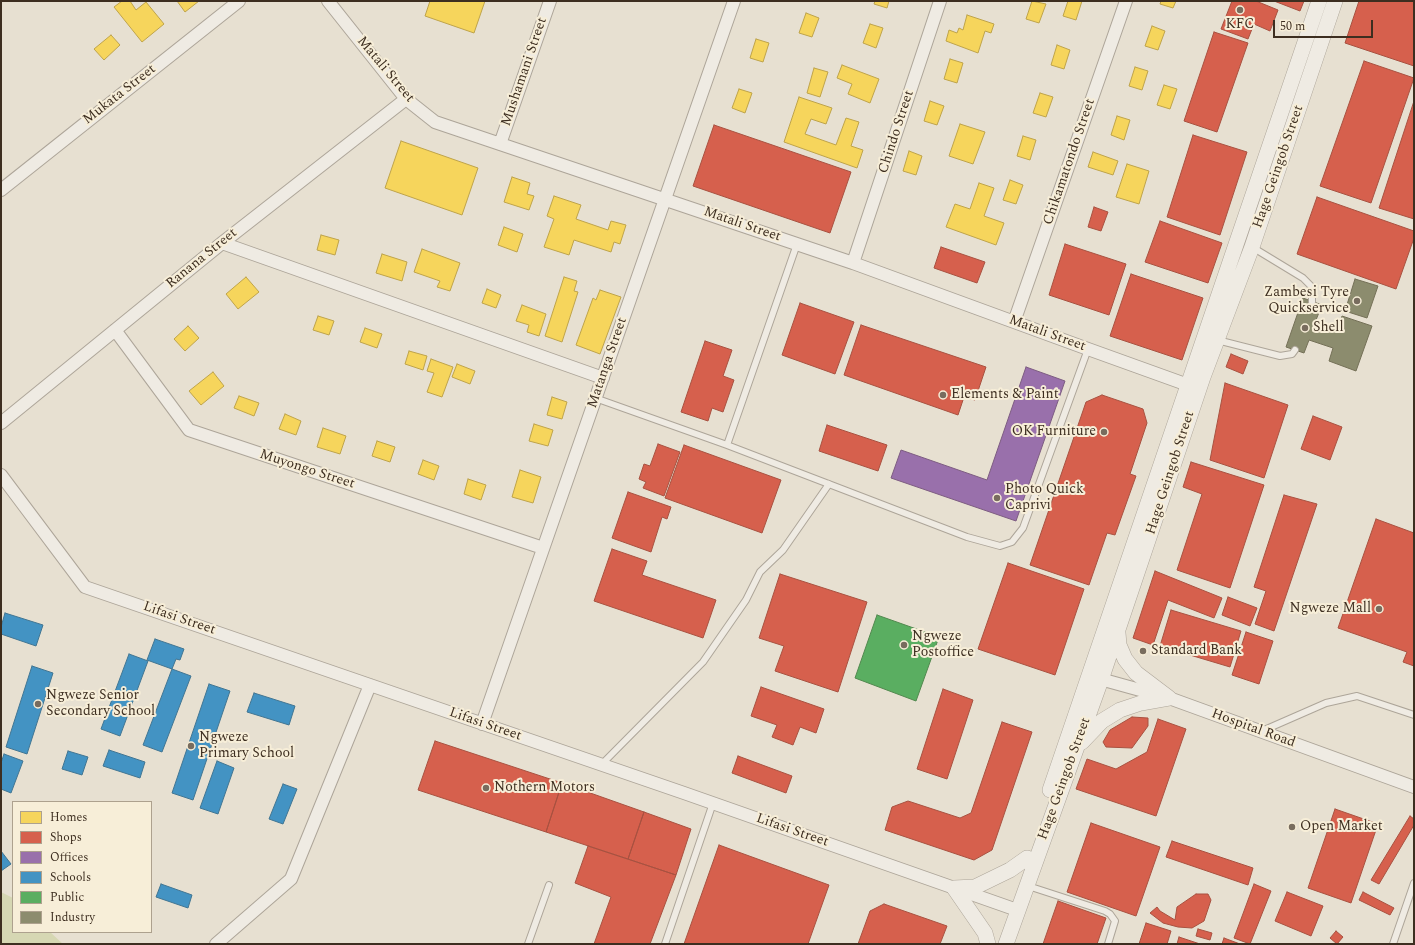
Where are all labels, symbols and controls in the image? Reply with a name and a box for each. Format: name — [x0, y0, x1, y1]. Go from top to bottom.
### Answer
marker: KFC — [1235, 5, 1245, 15]
scale bar — [1275, 12, 1375, 38]
street label: Mushamani Street — [499, 15, 551, 129]
place label: KFC — [1226, 17, 1254, 33]
text: 50 m — [1280, 17, 1305, 36]
street label: Matali Street — [353, 34, 417, 106]
street label: Mukata Street — [80, 61, 160, 129]
street label: Chindo Street — [876, 88, 918, 176]
street label: Chikamatondo Street — [1041, 97, 1099, 227]
street label: Hage Geingob Street — [1250, 103, 1308, 231]
street label: Matali Street — [701, 204, 783, 246]
street label: Ranana Street — [163, 225, 241, 293]
place label: Zambesi Tyre Quickservice — [1264, 285, 1349, 318]
marker: Zambesi Tyre Quickservice — [1352, 296, 1362, 306]
street label: Matali Street — [1006, 312, 1088, 356]
street label: Matanga Street — [585, 315, 631, 411]
place label: Shell — [1313, 320, 1344, 336]
marker: Shell — [1300, 323, 1310, 333]
place label: Elements & Paint — [951, 387, 1059, 403]
marker: Elements & Paint — [938, 390, 948, 400]
street label: Hage Geingob Street — [1143, 409, 1199, 537]
place label: OK Furniture — [1012, 424, 1096, 440]
marker: OK Furniture — [1099, 427, 1109, 437]
street label: Muyongo Street — [257, 447, 357, 493]
place label: Photo Quick Caprivi — [1005, 482, 1084, 514]
marker: Photo Quick Caprivi — [992, 493, 1002, 503]
street label: Lifasi Street — [141, 599, 217, 639]
place label: Ngweze Mall — [1290, 601, 1371, 617]
marker: Ngweze Mall — [1374, 604, 1384, 614]
place label: Ngweze Postoffice — [912, 629, 974, 662]
marker: Ngweze Postoffice — [899, 640, 909, 650]
place label: Standard Bank — [1151, 643, 1242, 659]
marker: Standard Bank — [1138, 646, 1148, 656]
place label: Ngweze Senior Secondary School — [46, 688, 155, 720]
marker: Ngweze Senior Secondary School — [33, 699, 43, 709]
street label: Lifasi Street — [447, 705, 523, 745]
street label: Hospital Road — [1209, 706, 1297, 752]
street label: Hage Geingob Street — [1035, 716, 1095, 842]
place label: Ngweze Primary School — [199, 730, 294, 762]
marker: Ngweze Primary School — [186, 741, 196, 751]
place label: Nothern Motors — [494, 780, 595, 796]
marker: Nothern Motors — [481, 783, 491, 793]
legend — [12, 801, 152, 933]
text: Homes — [50, 808, 88, 827]
street label: Lifasi Street — [754, 811, 830, 851]
place label: Open Market — [1300, 819, 1383, 835]
marker: Open Market — [1287, 822, 1297, 832]
text: Shops — [50, 828, 82, 847]
text: Offices — [50, 848, 89, 867]
text: Schools — [50, 868, 91, 887]
text: Public — [50, 888, 84, 907]
text: Industry — [50, 908, 95, 927]

